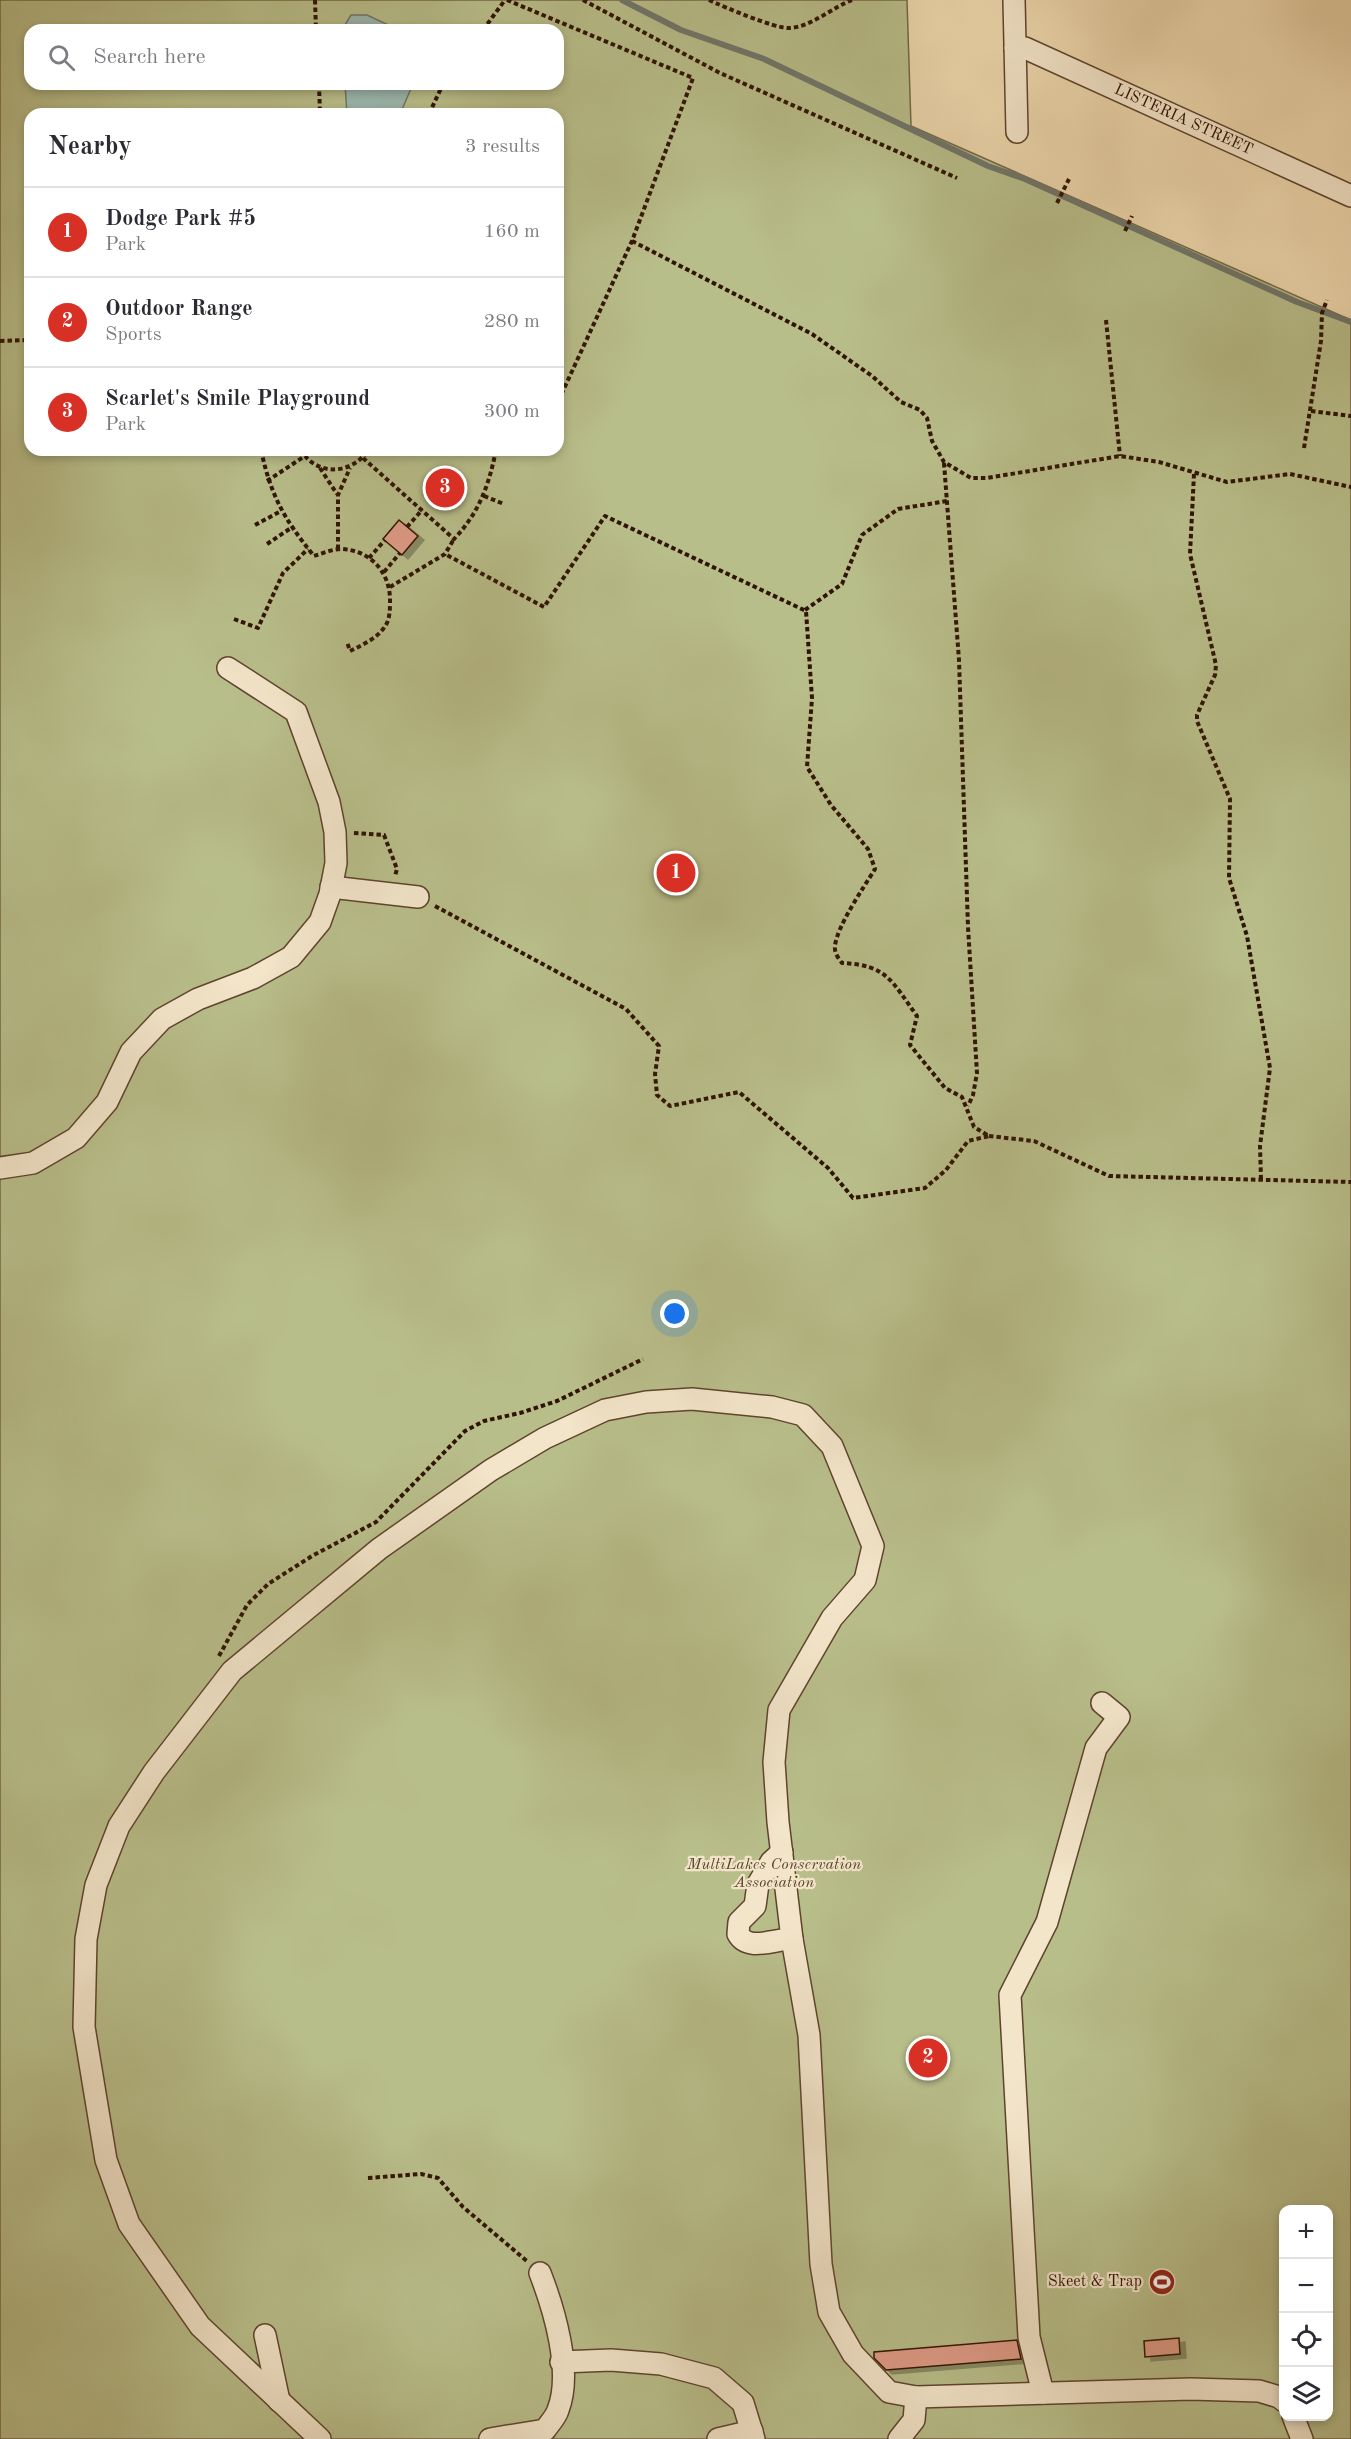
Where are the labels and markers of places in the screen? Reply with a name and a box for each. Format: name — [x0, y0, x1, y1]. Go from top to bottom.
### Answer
pin: 3 — [426, 466, 464, 510]
pin: 1 — [656, 850, 696, 896]
pin: 2 — [908, 2036, 948, 2080]
sports icon: Skeet & Trap — [1147, 2267, 1177, 2297]
place label: Skeet & Trap — [1048, 2274, 1142, 2290]

